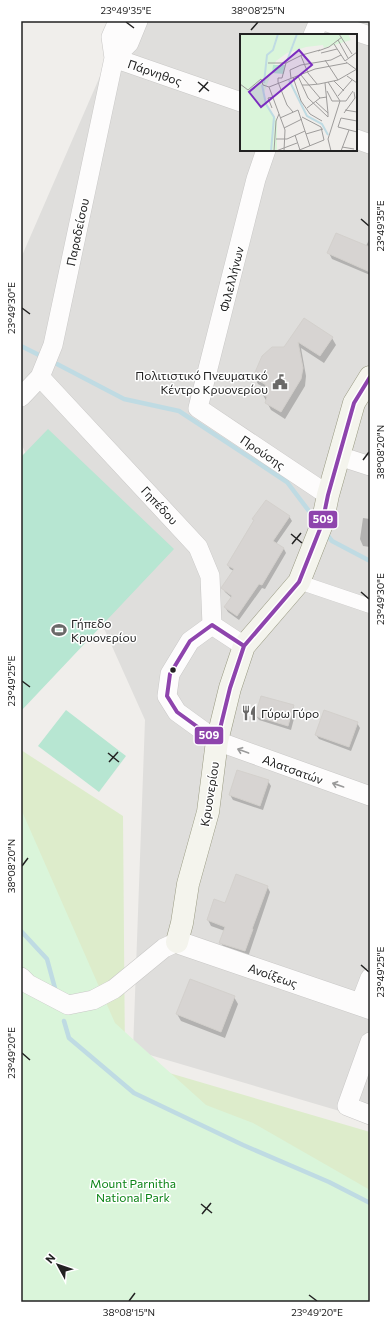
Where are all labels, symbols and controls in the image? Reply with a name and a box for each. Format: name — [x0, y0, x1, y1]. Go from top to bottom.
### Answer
text: 23°49'35"E — [100, 4, 152, 16]
text: 38°08'25"N — [231, 4, 285, 16]
inset map — [240, 34, 357, 151]
street label: Πάρνηθος — [126, 56, 184, 88]
street label: Παραδείσου — [63, 197, 91, 267]
text: 23°49'35"E — [374, 200, 386, 252]
street label: Φιλελλήνων — [216, 245, 246, 313]
text: 23°49'30"E — [5, 282, 17, 334]
place label: Πολιτιστικό Πνευματικό Κέντρο Κρυονερίου — [135, 368, 268, 396]
public building icon: Πολιτιστικό Πνευματικό Κέντρο Κρυονερίου — [271, 373, 289, 391]
text: 38°08'20"N — [374, 425, 386, 479]
street label: Προύσης — [238, 432, 288, 472]
street label: Γηπέδου — [139, 483, 181, 527]
line badge: 509 — [308, 510, 338, 529]
text: 509 — [313, 512, 333, 525]
text: 23°49'30"E — [374, 573, 386, 625]
place label: Γήπεδο Κρυονερίου — [71, 616, 137, 644]
sports icon: Γήπεδο Κρυονερίου — [50, 621, 68, 639]
text: 23°49'25"E — [5, 655, 17, 706]
unlabelled marker — [168, 665, 178, 675]
restaurant icon: Γύρω Γύρο — [240, 704, 258, 722]
place label: Γύρω Γύρο — [261, 706, 319, 720]
line badge: 509 — [194, 726, 224, 745]
text: 509 — [199, 728, 219, 741]
one-way arrow — [238, 746, 250, 754]
street label: Αλατσατών — [261, 752, 325, 786]
street label: Κρυονερίου — [197, 760, 221, 827]
one-way arrow — [332, 781, 345, 788]
text: 38°08'20"N — [5, 839, 17, 893]
text: 23°49'25"E — [374, 946, 386, 997]
street label: Ανοίξεως — [246, 960, 300, 990]
text: 23°49'20"E — [5, 1027, 17, 1079]
park label: Mount Parnitha National Park — [90, 1176, 176, 1204]
north arrow — [38, 1245, 78, 1285]
text: N — [42, 1251, 58, 1266]
text: 38°08'15"N — [103, 1306, 155, 1318]
text: 23°49'20"E — [291, 1306, 343, 1318]

